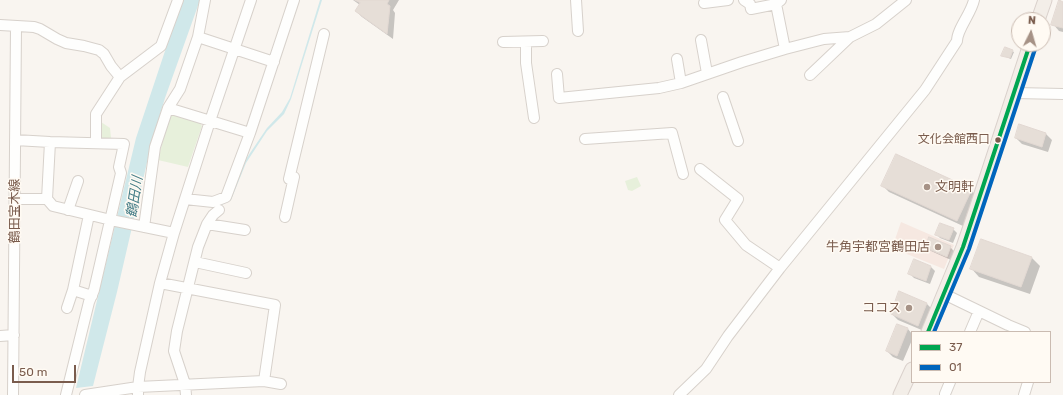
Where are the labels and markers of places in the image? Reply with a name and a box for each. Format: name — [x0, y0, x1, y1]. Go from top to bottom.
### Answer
place label: 文化会館西口 — [918, 133, 990, 147]
marker: 文化会館西口 — [993, 135, 1003, 145]
place label: 文明軒 — [935, 179, 974, 195]
marker: 文明軒 — [922, 182, 932, 192]
place label: 牛角宇都宮鶴田店 — [826, 239, 930, 255]
marker: 牛角宇都宮鶴田店 — [933, 242, 943, 252]
place label: ココス — [862, 300, 901, 316]
marker: ココス — [904, 303, 914, 313]

